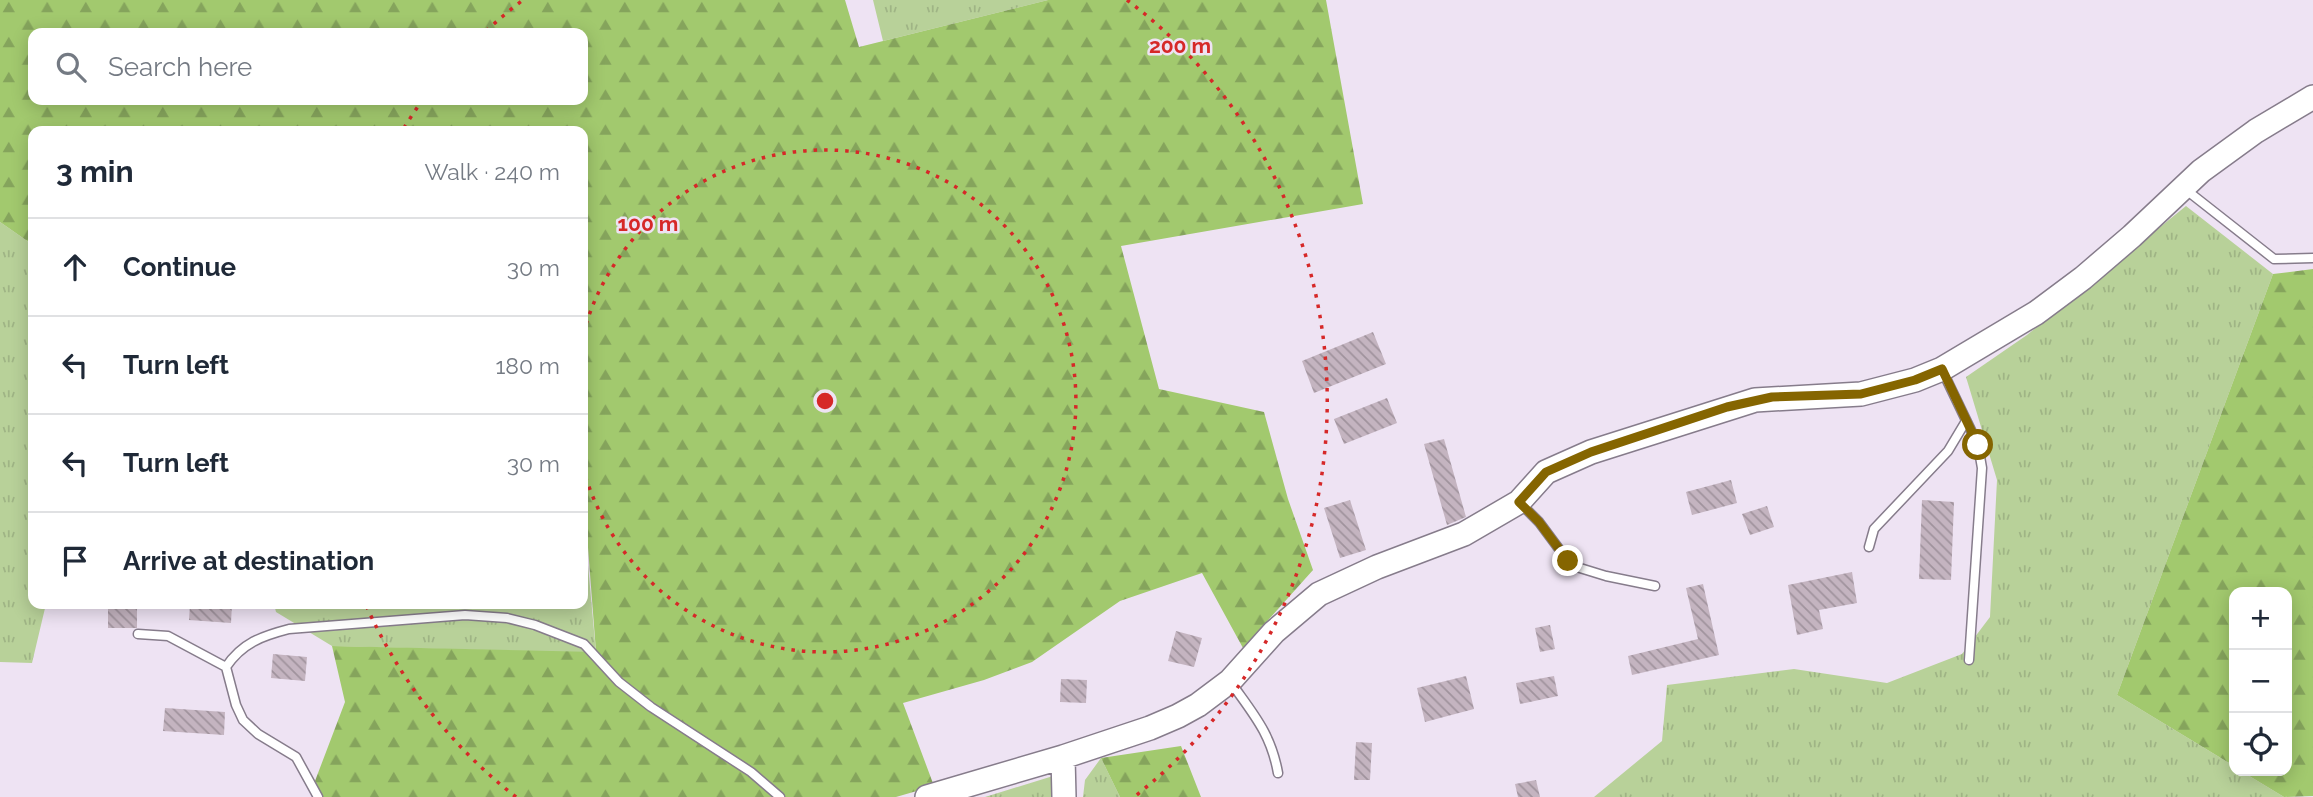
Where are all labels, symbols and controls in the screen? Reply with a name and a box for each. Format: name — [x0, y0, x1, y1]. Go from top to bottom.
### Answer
search box — [28, 28, 588, 105]
text: 200 m — [1149, 33, 1211, 58]
icon: search — [52, 48, 90, 86]
text: Search here — [108, 52, 252, 82]
text: 3 min — [56, 154, 134, 189]
text: Walk · 240 m — [424, 158, 560, 185]
text: 100 m — [618, 211, 678, 236]
icon: ahead — [56, 248, 94, 286]
text: Continue — [123, 252, 236, 282]
text: 30 m — [507, 254, 560, 281]
icon: left — [56, 346, 94, 384]
text: Turn left — [123, 350, 229, 380]
text: 180 m — [495, 352, 560, 379]
centre of rings — [813, 389, 837, 413]
route start — [1962, 429, 1993, 460]
icon: left — [56, 444, 94, 482]
text: Turn left — [123, 448, 229, 478]
text: 30 m — [507, 450, 560, 477]
icon: arrive — [56, 542, 94, 580]
route end — [1552, 545, 1583, 576]
text: Arrive at destination — [123, 546, 374, 576]
map controls — [2229, 587, 2292, 776]
button: + — [2229, 587, 2292, 650]
button: − — [2229, 650, 2292, 713]
button: locate — [2229, 713, 2292, 776]

